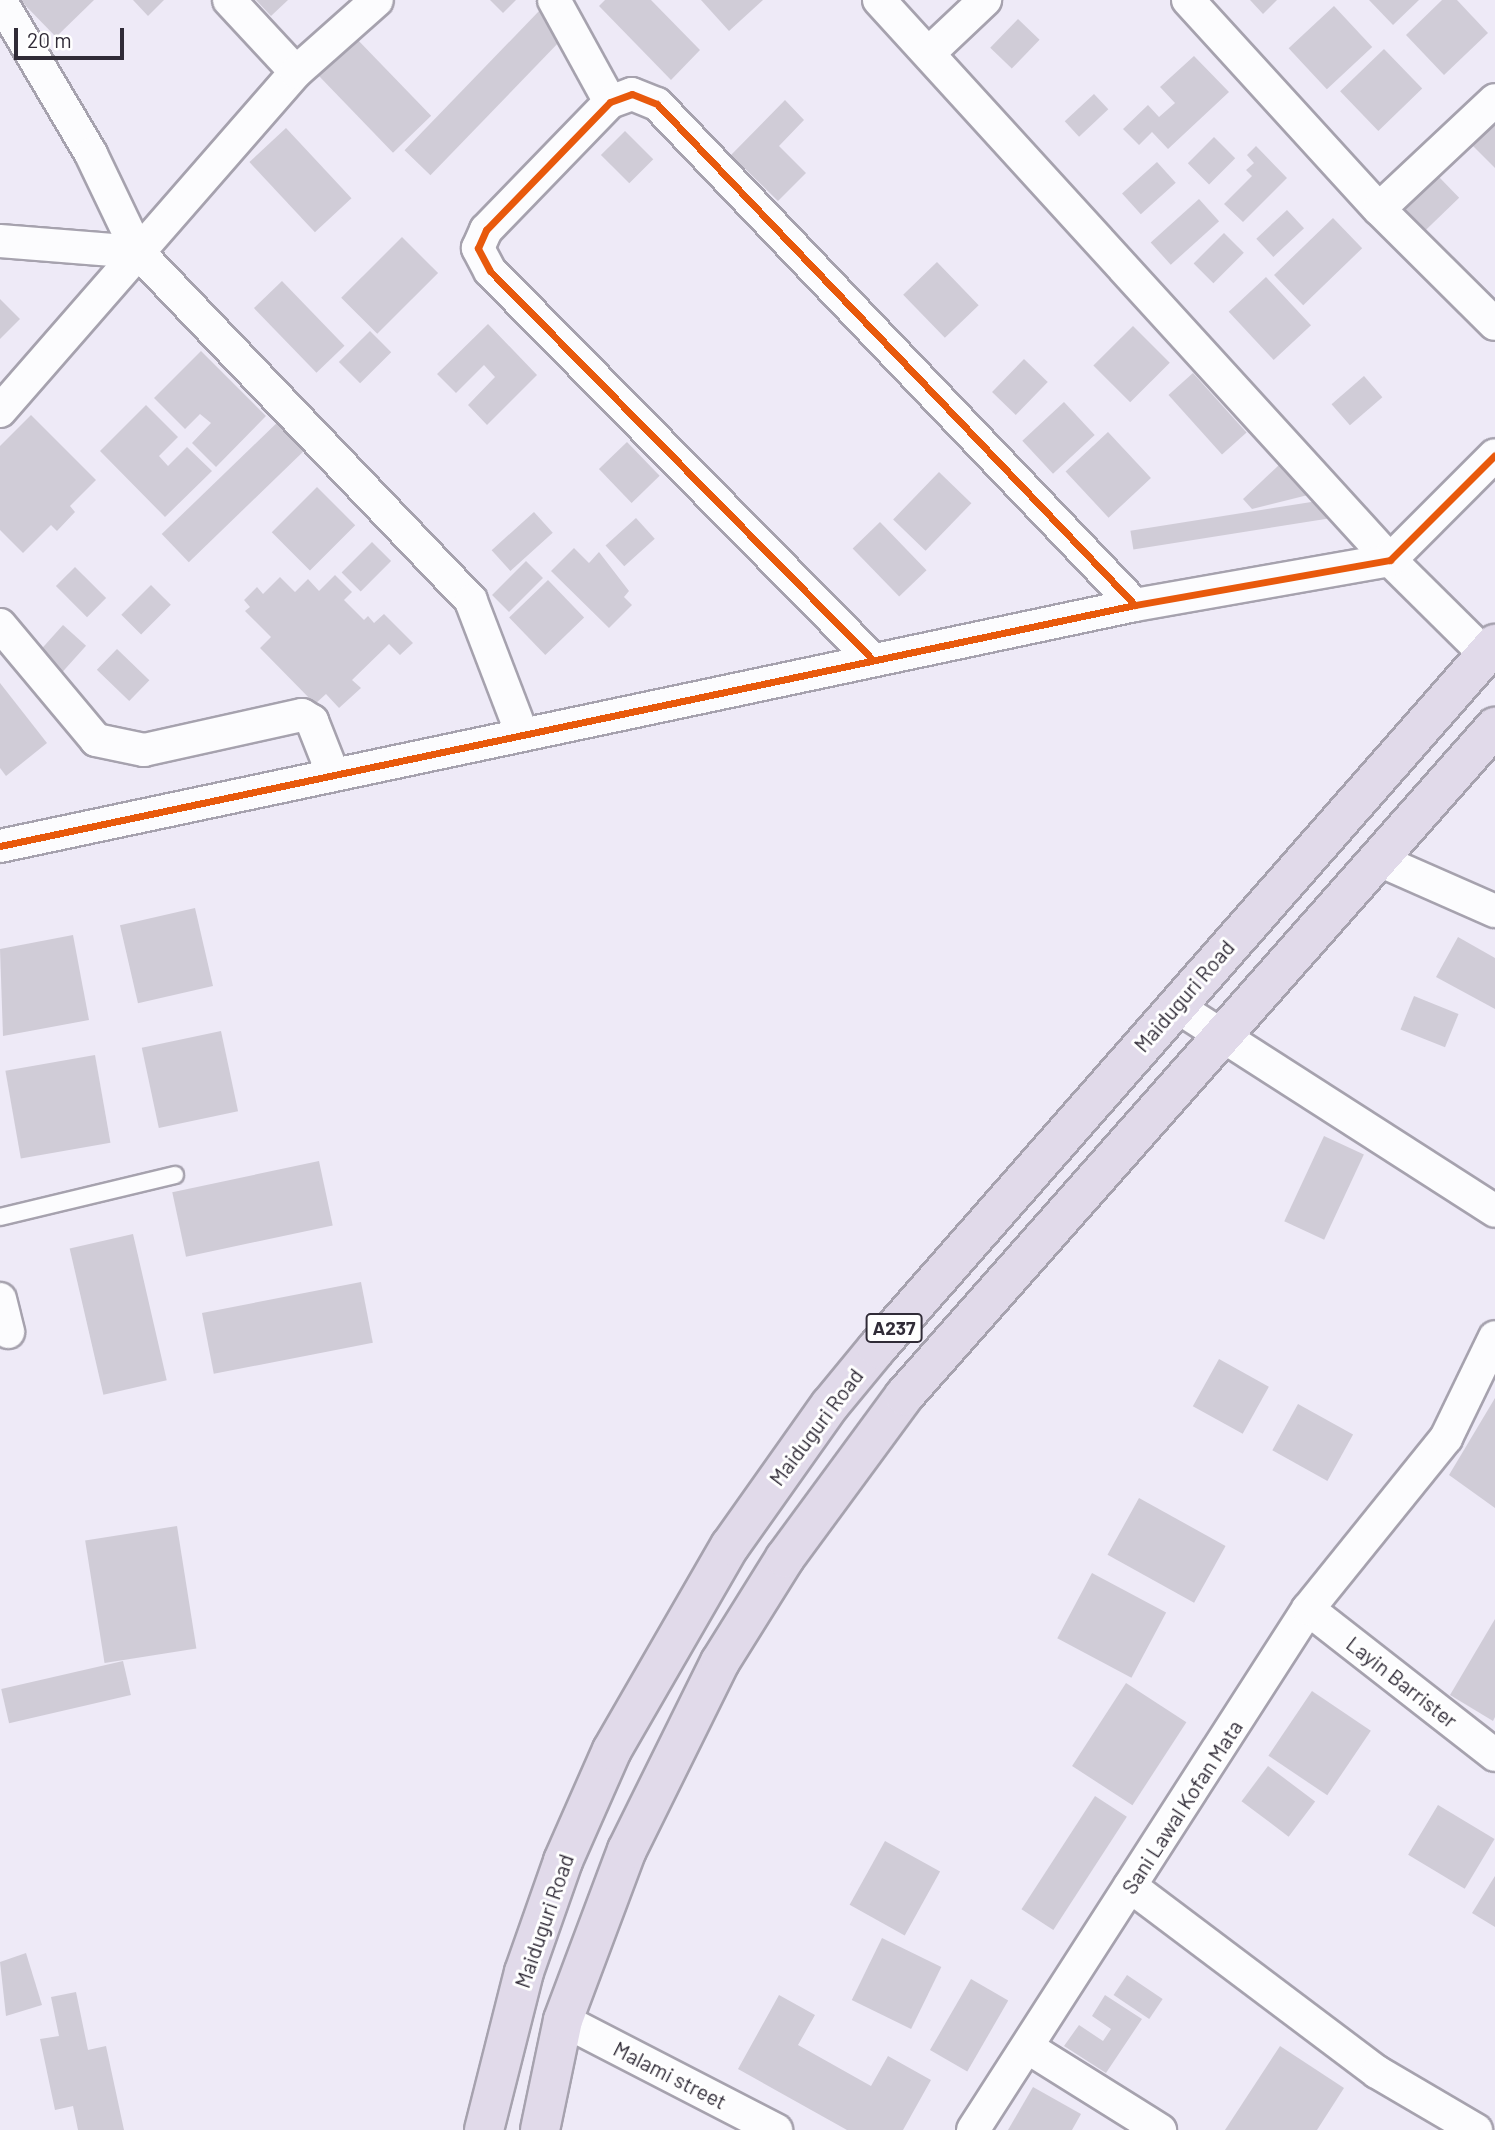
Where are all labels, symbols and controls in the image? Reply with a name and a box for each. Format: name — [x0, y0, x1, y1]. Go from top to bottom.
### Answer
scale bar — [18, 14, 128, 58]
text: 20 m — [27, 27, 72, 52]
street label: Maiduguri Road — [1129, 935, 1239, 1057]
road number: A237 — [864, 1312, 924, 1344]
street label: Maiduguri Road — [764, 1364, 868, 1490]
street label: Layin Barrister — [1342, 1631, 1462, 1733]
street label: Sani Lawal Kofan Mata — [1116, 1715, 1248, 1899]
street label: Maiduguri Road — [509, 1851, 579, 1991]
street label: Malami street — [609, 2036, 731, 2114]

